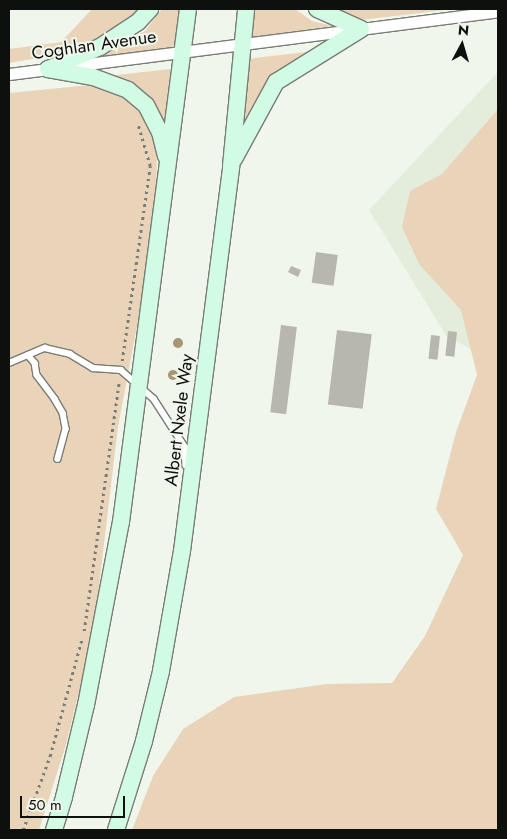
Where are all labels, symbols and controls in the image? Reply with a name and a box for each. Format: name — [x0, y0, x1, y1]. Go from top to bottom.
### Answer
north arrow — [437, 20, 487, 70]
text: N — [457, 20, 470, 41]
street label: Coghlan Avenue — [30, 26, 158, 64]
street label: Albert Nxele Way — [160, 353, 198, 487]
scale bar — [22, 786, 128, 818]
text: 50 m — [28, 794, 62, 816]

